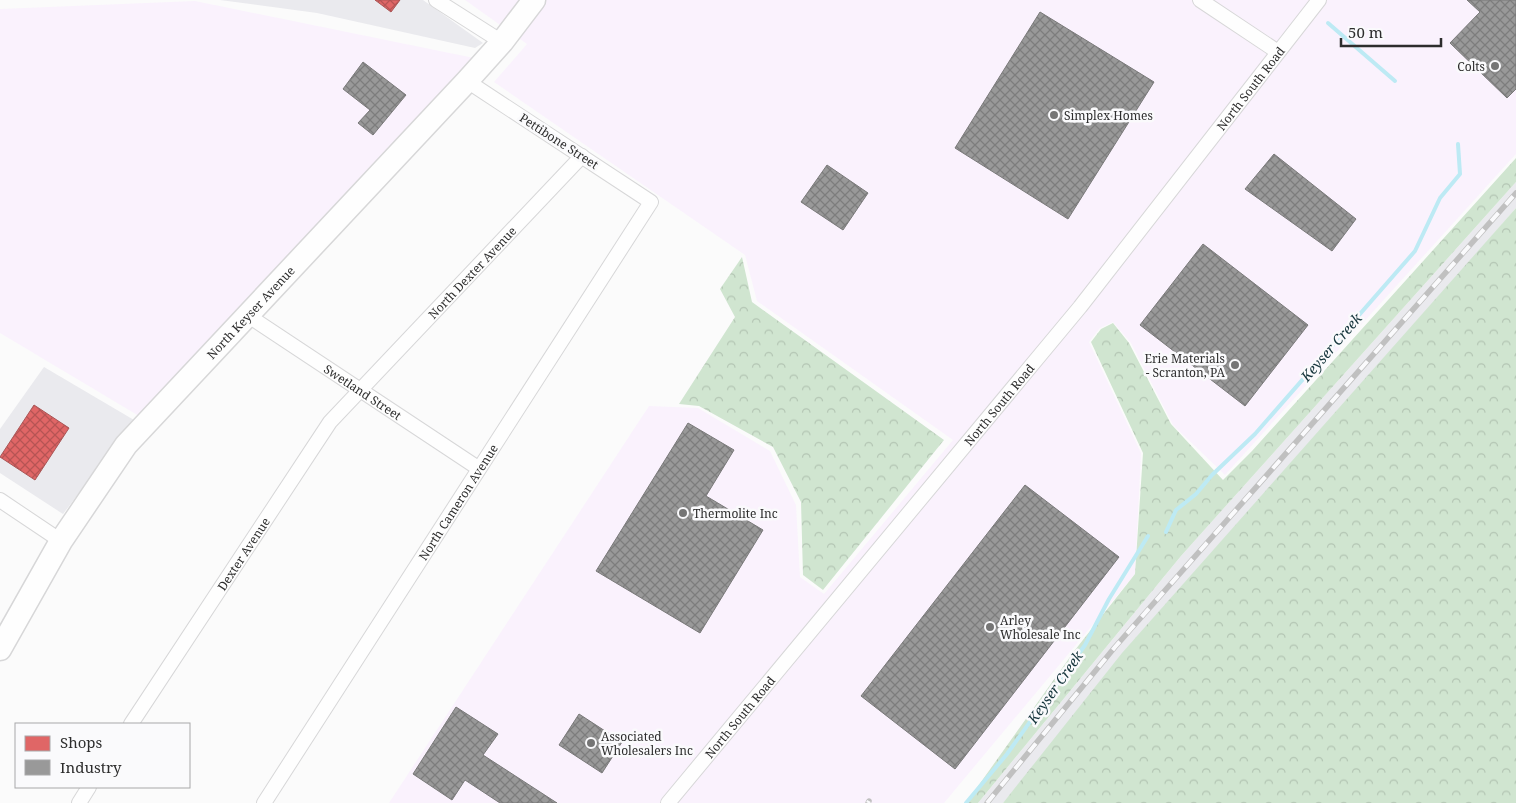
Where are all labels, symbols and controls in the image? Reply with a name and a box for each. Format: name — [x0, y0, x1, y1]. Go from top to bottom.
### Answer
scale bar — [1341, 15, 1441, 47]
text: 50 m — [1348, 22, 1383, 42]
street label: North South Road — [1212, 42, 1289, 134]
place label: Colts — [1457, 58, 1485, 75]
marker: Colts — [1489, 60, 1501, 72]
place label: Simplex Homes — [1064, 107, 1153, 124]
street label: Pettibone Street — [516, 109, 602, 173]
marker: Simplex Homes — [1048, 109, 1060, 121]
street label: North Dexter Avenue — [424, 222, 520, 322]
street label: North Keyser Avenue — [203, 262, 298, 362]
water label: Keyser Creek — [1296, 308, 1366, 386]
place label: Erie Materials - Scranton, PA — [1144, 350, 1226, 381]
street label: North South Road — [960, 359, 1038, 449]
marker: Erie Materials - Scranton, PA — [1229, 359, 1241, 371]
street label: Swetland Street — [321, 360, 405, 424]
street label: North Cameron Avenue — [414, 441, 502, 563]
place label: Thermolite Inc — [693, 505, 778, 522]
marker: Thermolite Inc — [677, 507, 689, 519]
street label: Dexter Avenue — [213, 514, 274, 594]
place label: Arley Wholesale Inc — [1000, 612, 1081, 643]
marker: Arley Wholesale Inc — [984, 621, 996, 633]
water label: Keyser Creek — [1022, 646, 1088, 728]
street label: North South Road — [701, 672, 779, 761]
legend — [15, 723, 190, 788]
place label: Associated Wholesalers Inc — [601, 728, 693, 759]
text: Shops — [60, 732, 103, 752]
marker: Associated Wholesalers Inc — [585, 737, 597, 749]
text: Industry — [60, 757, 122, 777]

